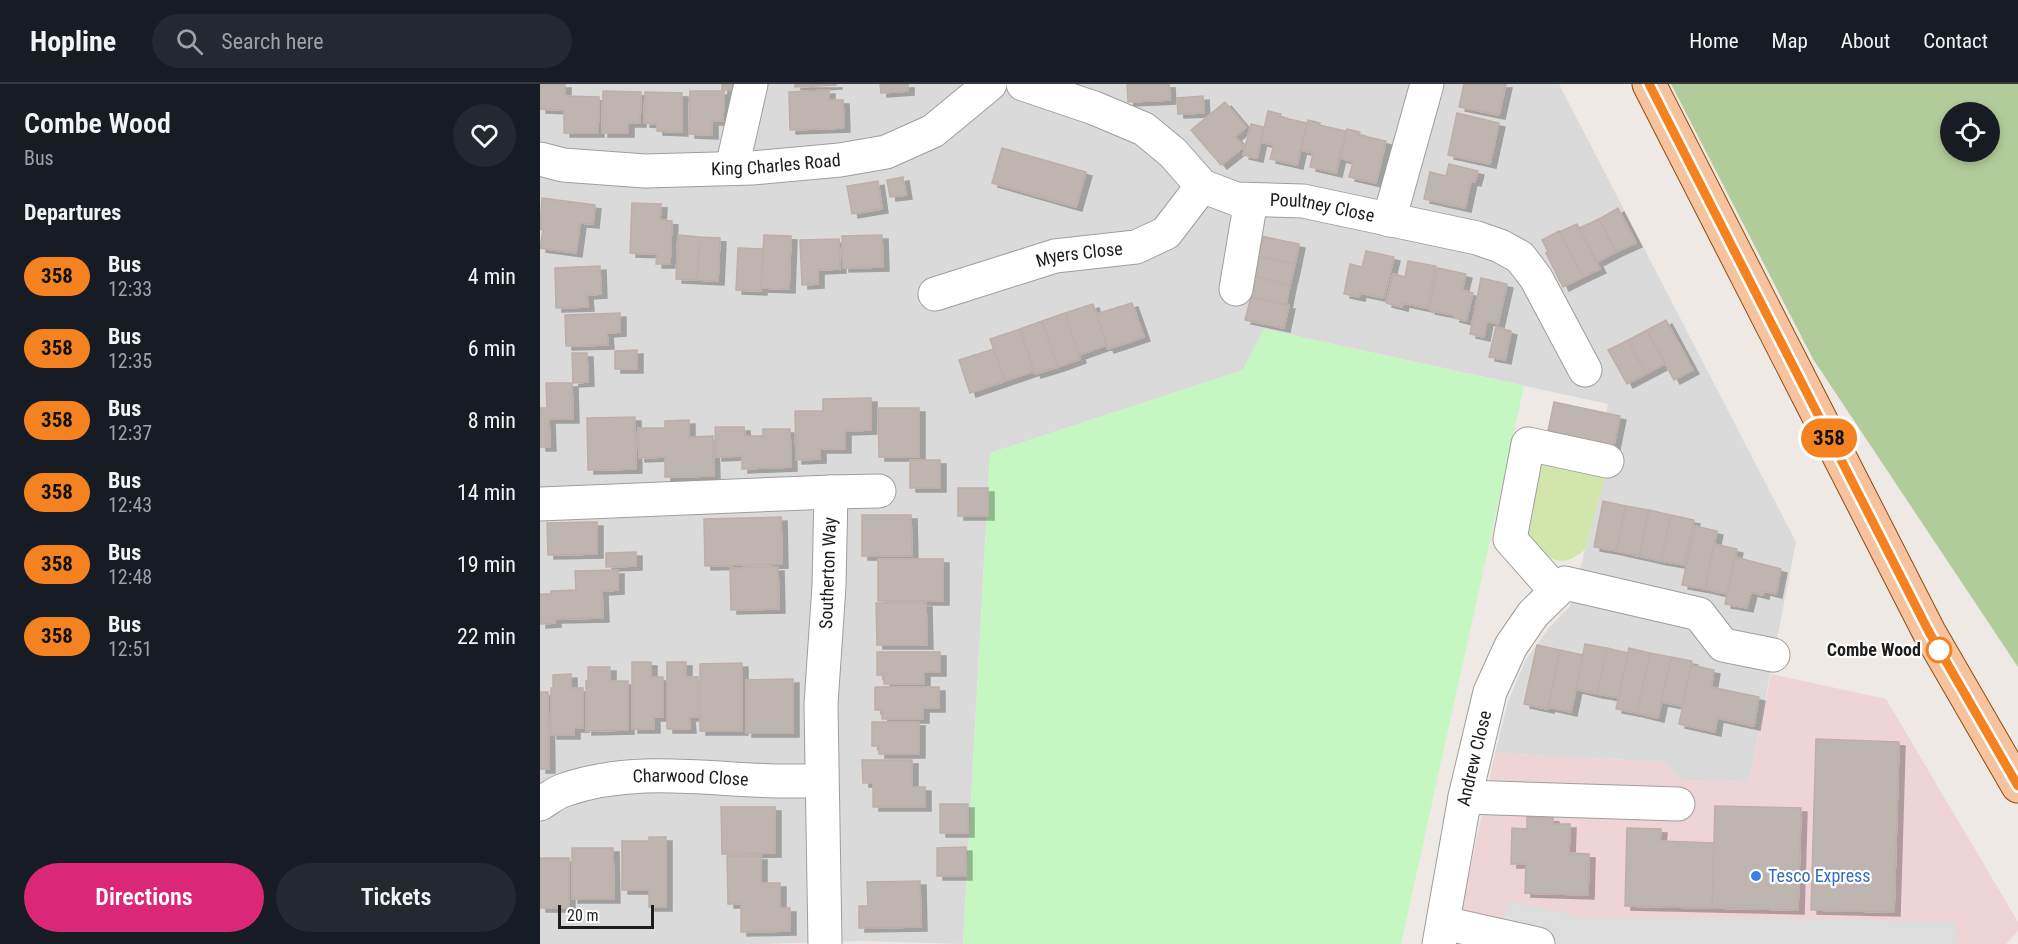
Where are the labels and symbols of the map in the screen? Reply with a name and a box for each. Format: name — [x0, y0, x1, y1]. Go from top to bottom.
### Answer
street label: King Charles Road — [711, 149, 841, 179]
street label: Poultney Close — [1270, 189, 1376, 226]
street label: Myers Close — [1033, 238, 1123, 271]
line badge: 358 — [1794, 418, 1864, 458]
street label: Southerton Way — [815, 516, 840, 629]
marker: Combe Wood — [1926, 637, 1952, 663]
place label: Combe Wood — [1827, 639, 1921, 660]
street label: Andrew Close — [1453, 708, 1495, 808]
street label: Charwood Close — [632, 765, 749, 790]
place label: Tesco Express — [1768, 865, 1871, 886]
marker: Tesco Express — [1749, 869, 1763, 883]
scale bar — [558, 902, 654, 930]

